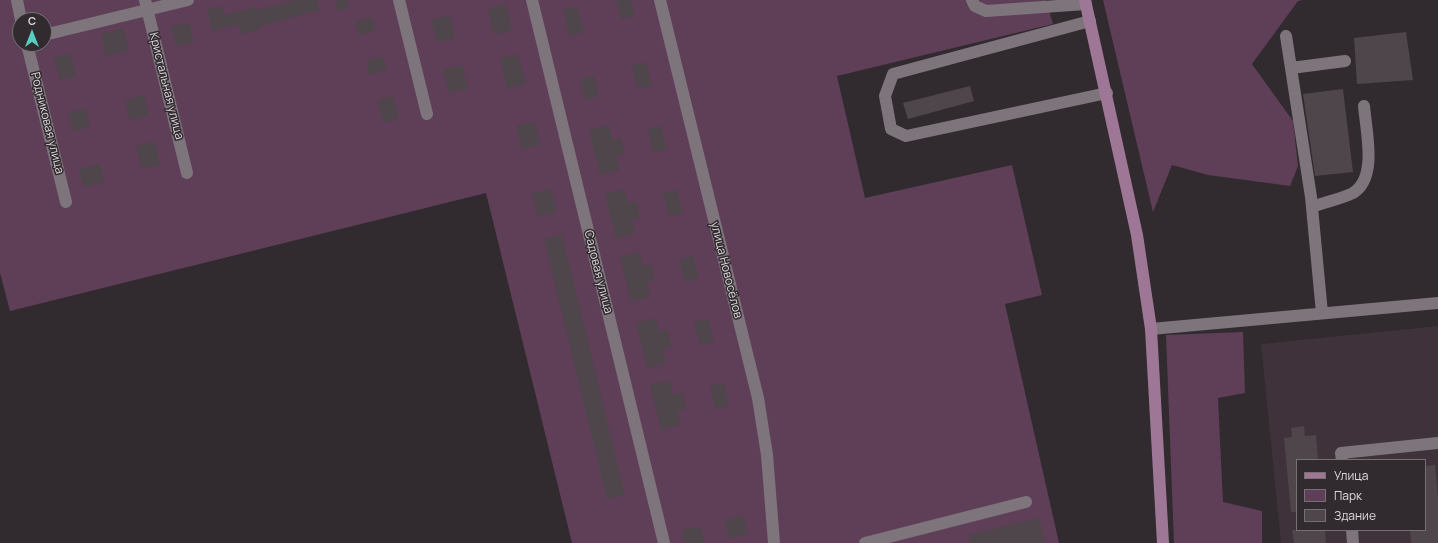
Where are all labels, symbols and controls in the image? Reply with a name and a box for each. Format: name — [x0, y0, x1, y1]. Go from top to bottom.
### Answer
north arrow — [12, 12, 52, 52]
text: С — [28, 13, 36, 28]
street label: Кристальная улица — [146, 31, 186, 141]
street label: Родниковая улица — [27, 71, 67, 175]
street label: улица Новосёлов — [707, 220, 745, 320]
street label: Садовая улица — [581, 229, 615, 315]
legend — [1296, 459, 1426, 531]
text: Улица — [1334, 467, 1368, 484]
text: Парк — [1334, 487, 1362, 504]
text: Здание — [1334, 507, 1376, 524]

